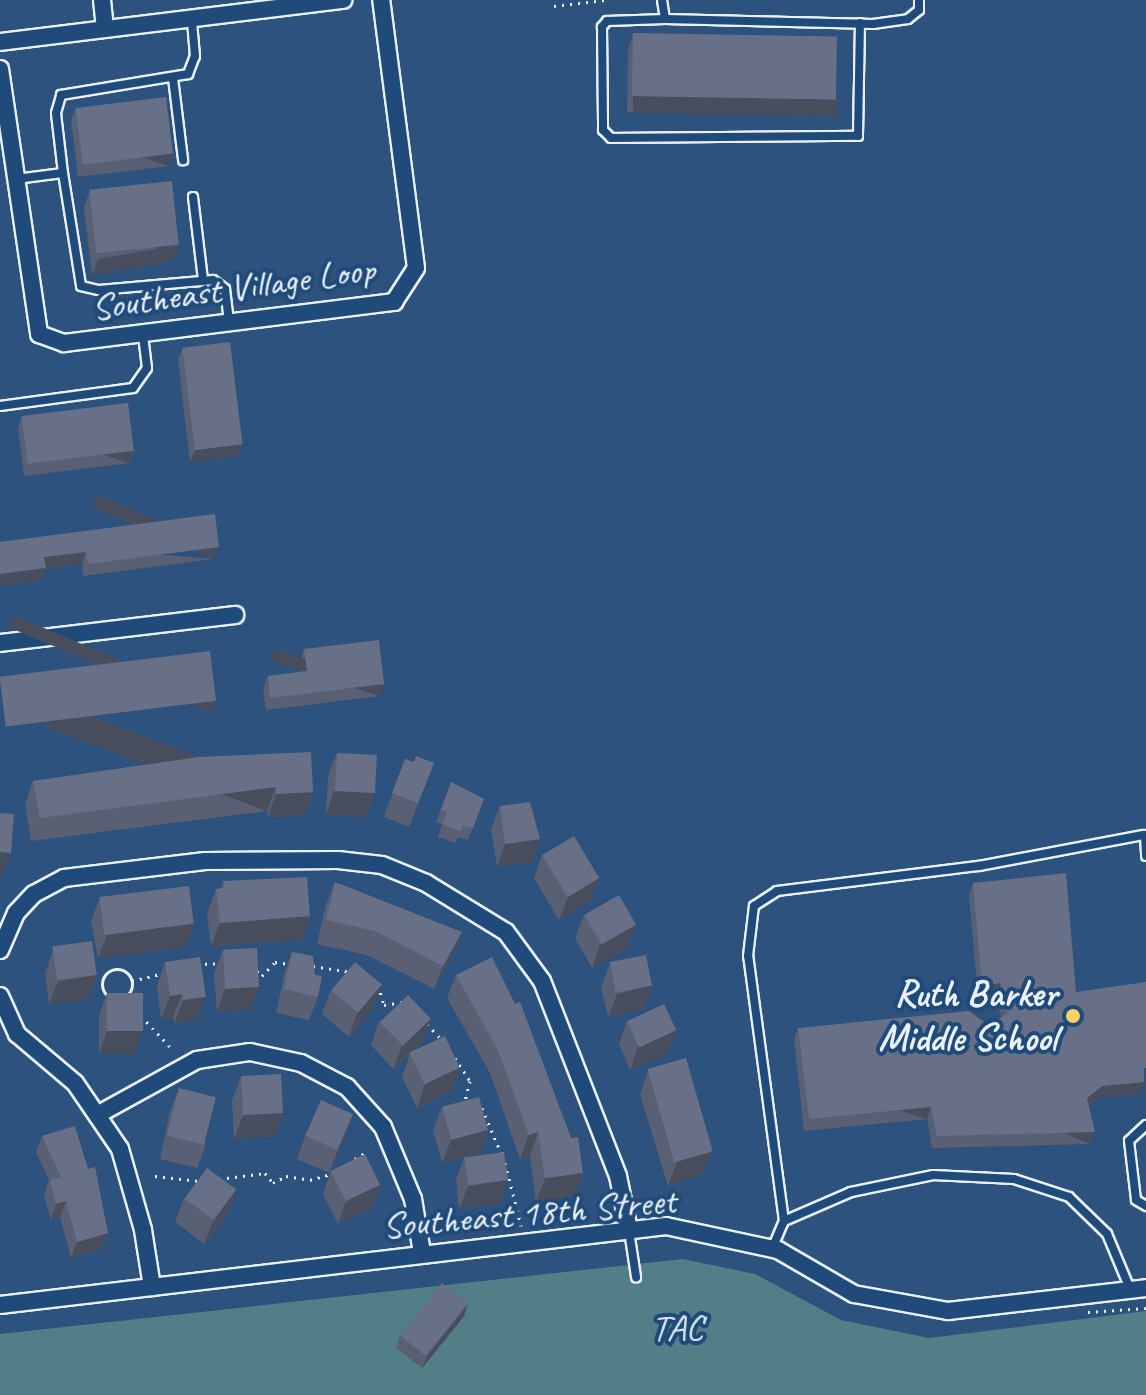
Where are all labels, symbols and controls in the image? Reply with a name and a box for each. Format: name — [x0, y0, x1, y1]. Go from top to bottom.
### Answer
street label: Southeast Village Loop — [89, 246, 377, 330]
place label: Ruth Barker Middle School — [879, 971, 1057, 1060]
marker: Ruth Barker Middle School — [1064, 1007, 1082, 1025]
street label: Southeast 18th Street — [380, 1177, 678, 1249]
park label: TAC — [651, 1305, 703, 1351]

